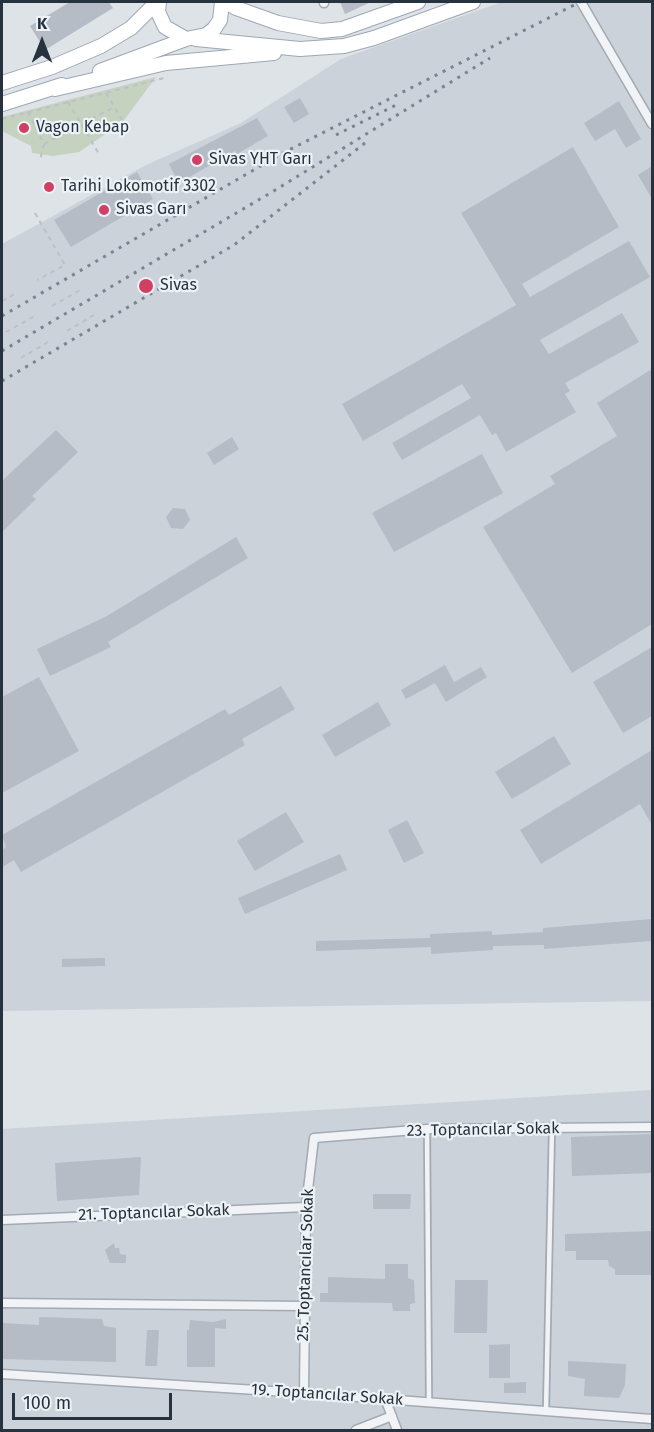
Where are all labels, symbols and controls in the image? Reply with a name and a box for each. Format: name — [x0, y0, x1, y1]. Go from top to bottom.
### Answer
north arrow — [12, 12, 72, 72]
text: K — [37, 14, 47, 33]
place label: Vagon Kebap — [36, 118, 129, 138]
marker: Vagon Kebap — [17, 121, 31, 135]
place label: Sivas YHT Garı — [209, 150, 312, 170]
marker: Sivas YHT Garı — [190, 153, 204, 167]
place label: Tarihi Lokomotif 3302 — [61, 177, 216, 197]
marker: Tarihi Lokomotif 3302 — [42, 180, 56, 194]
place label: Sivas Garı — [116, 200, 187, 220]
marker: Sivas Garı — [97, 203, 111, 217]
place label: Sivas — [160, 276, 197, 296]
marker: Sivas — [137, 277, 155, 295]
street label: 23. Toptancılar Sokak — [407, 1119, 559, 1141]
street label: 25. Toptancılar Sokak — [294, 1188, 318, 1342]
street label: 21. Toptancılar Sokak — [78, 1201, 230, 1225]
street label: 19. Toptancılar Sokak — [250, 1380, 404, 1410]
scale bar — [15, 1381, 176, 1419]
text: 100 m — [23, 1392, 71, 1414]

